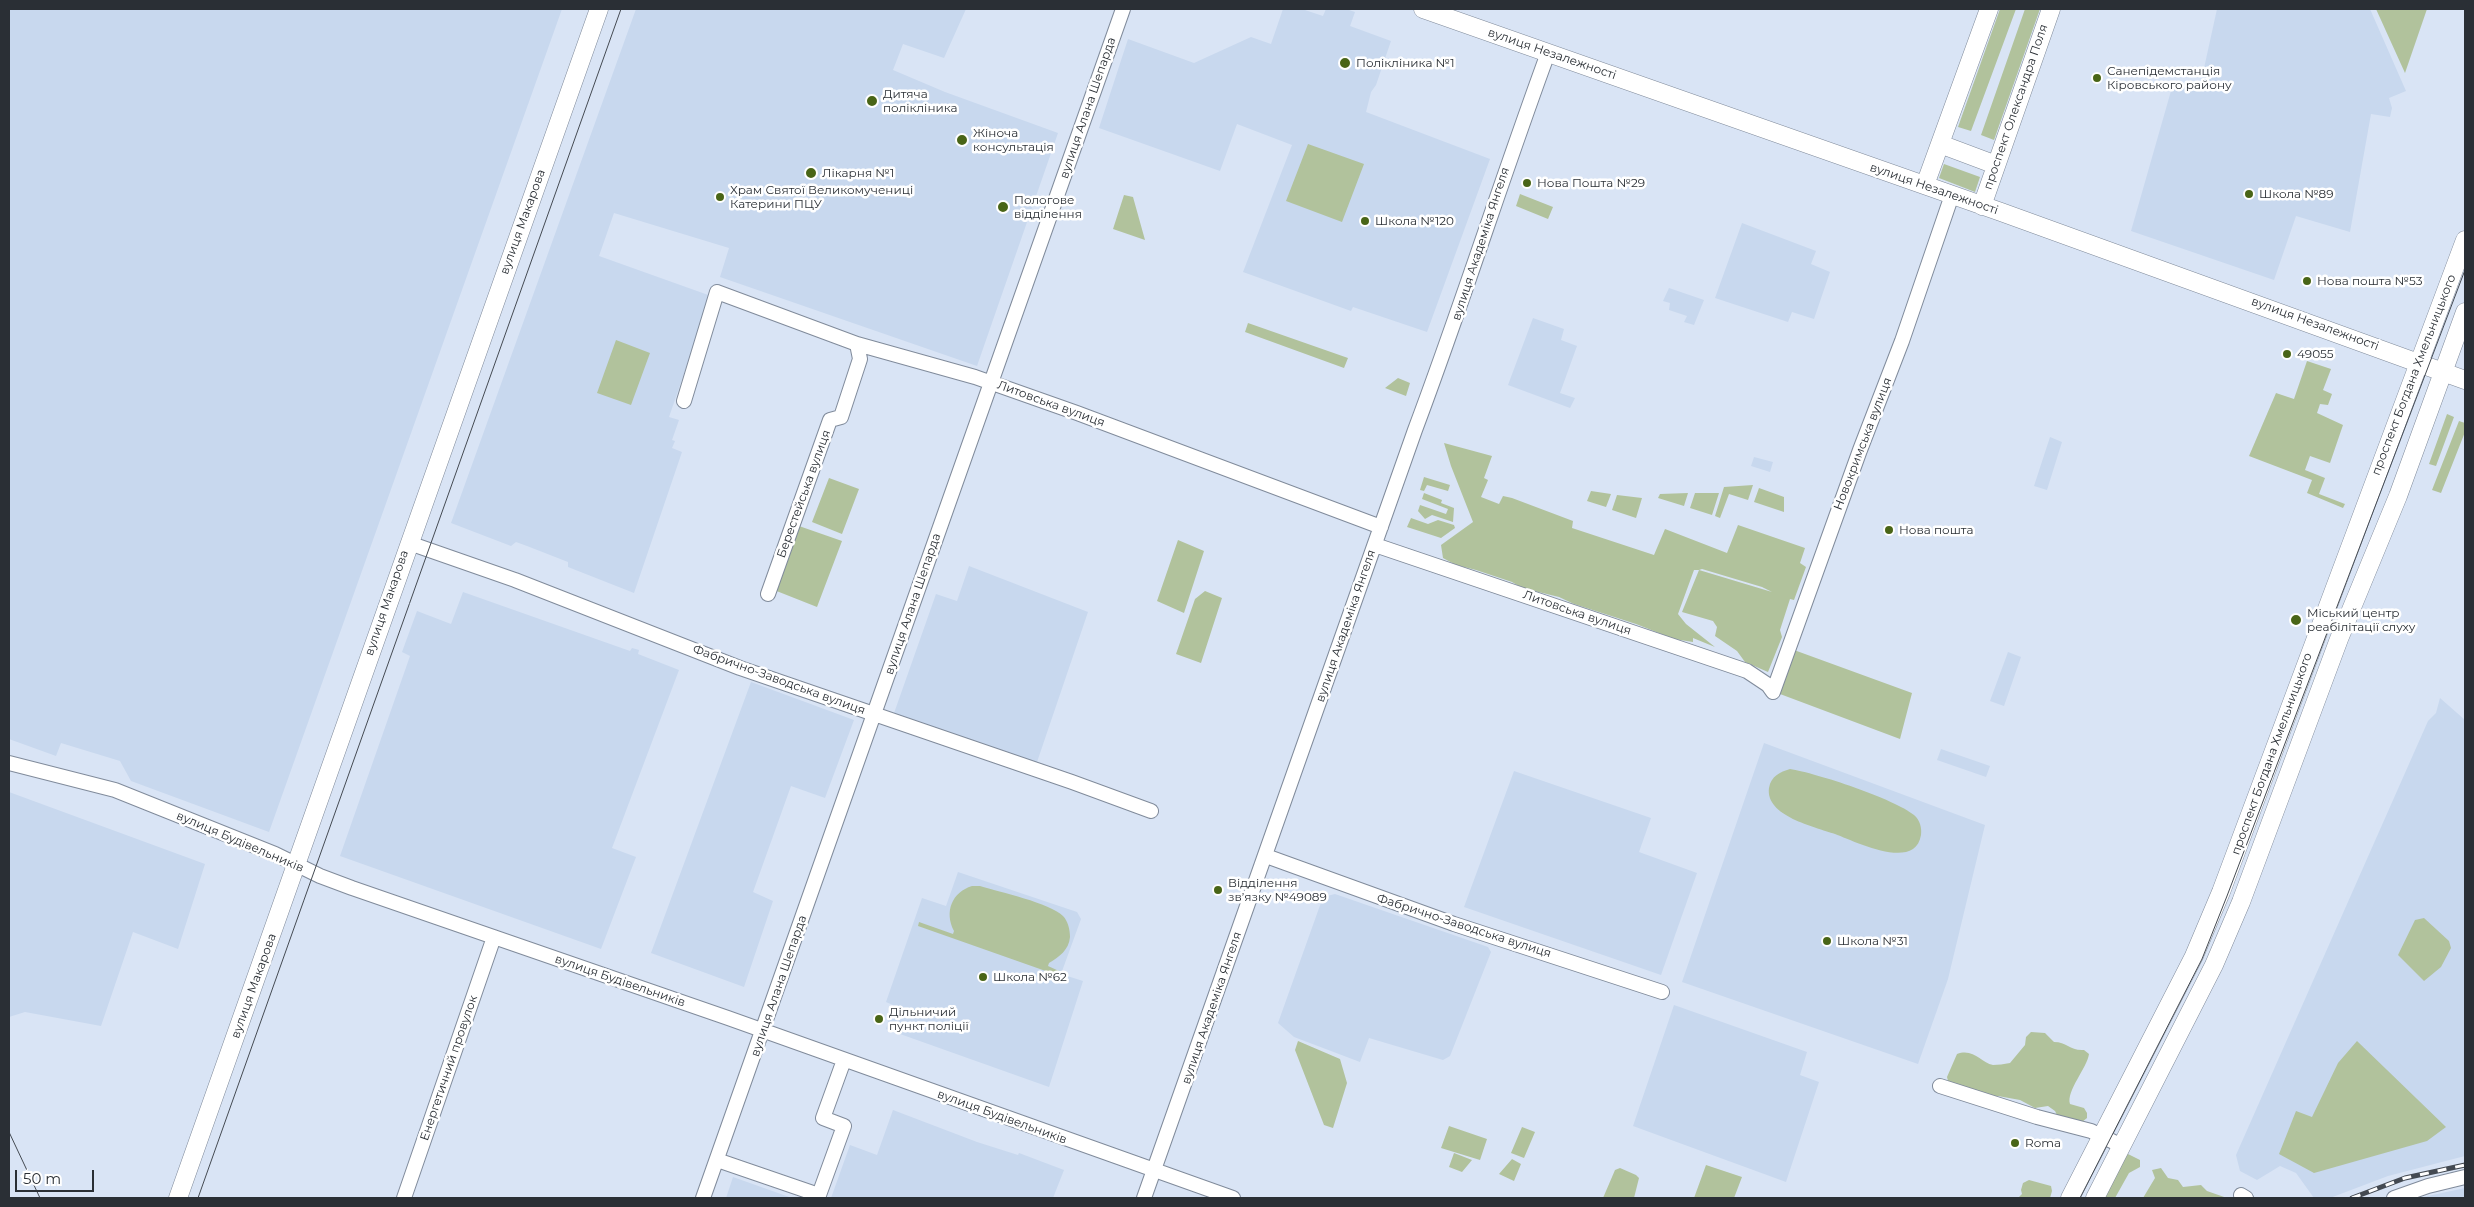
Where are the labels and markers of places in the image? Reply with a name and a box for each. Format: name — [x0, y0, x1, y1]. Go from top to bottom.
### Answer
marker: Полікліника №1 — [1338, 56, 1352, 70]
place label: Полікліника №1 — [1356, 56, 1455, 70]
place label: Санепідемстанція Кіровського району — [2107, 64, 2232, 92]
marker: Санепідемстанція Кіровського району — [2091, 72, 2103, 84]
place label: Дитяча полікліника — [883, 87, 958, 115]
marker: Дитяча полікліника — [865, 94, 879, 108]
place label: Жіноча консультація — [973, 126, 1054, 154]
marker: Жіноча консультація — [955, 133, 969, 147]
marker: Лікарня №1 — [804, 166, 818, 180]
place label: Лікарня №1 — [822, 166, 894, 180]
place label: Нова Пошта №29 — [1537, 176, 1645, 190]
marker: Нова Пошта №29 — [1521, 177, 1533, 189]
place label: Храм Святої Великомучениці Катерини ПЦУ — [730, 183, 913, 211]
place label: Школа №89 — [2259, 187, 2334, 201]
marker: Школа №89 — [2243, 188, 2255, 200]
marker: Храм Святої Великомучениці Катерини ПЦУ — [714, 191, 726, 203]
place label: Пологове відділення — [1014, 193, 1082, 221]
marker: Пологове відділення — [996, 200, 1010, 214]
place label: Школа №120 — [1375, 214, 1454, 228]
marker: Школа №120 — [1359, 215, 1371, 227]
place label: Нова пошта №53 — [2317, 274, 2422, 288]
marker: Нова пошта №53 — [2301, 275, 2313, 287]
place label: 49055 — [2297, 347, 2334, 361]
marker: 49055 — [2281, 348, 2293, 360]
place label: Нова пошта — [1899, 523, 1973, 537]
marker: Нова пошта — [1883, 524, 1895, 536]
place label: Міський центр реабілітації слуху — [2307, 606, 2415, 634]
marker: Міський центр реабілітації слуху — [2289, 613, 2303, 627]
place label: Відділення зв’язку №49089 — [1228, 876, 1327, 904]
marker: Відділення зв’язку №49089 — [1212, 884, 1224, 896]
place label: Школа №31 — [1837, 934, 1908, 948]
marker: Школа №31 — [1821, 935, 1833, 947]
place label: Школа №62 — [993, 970, 1067, 984]
marker: Школа №62 — [977, 971, 989, 983]
place label: Дільничий пункт поліції — [889, 1005, 969, 1033]
marker: Дільничий пункт поліції — [873, 1013, 885, 1025]
place label: Roma — [2025, 1136, 2061, 1150]
marker: Roma — [2009, 1137, 2021, 1149]

